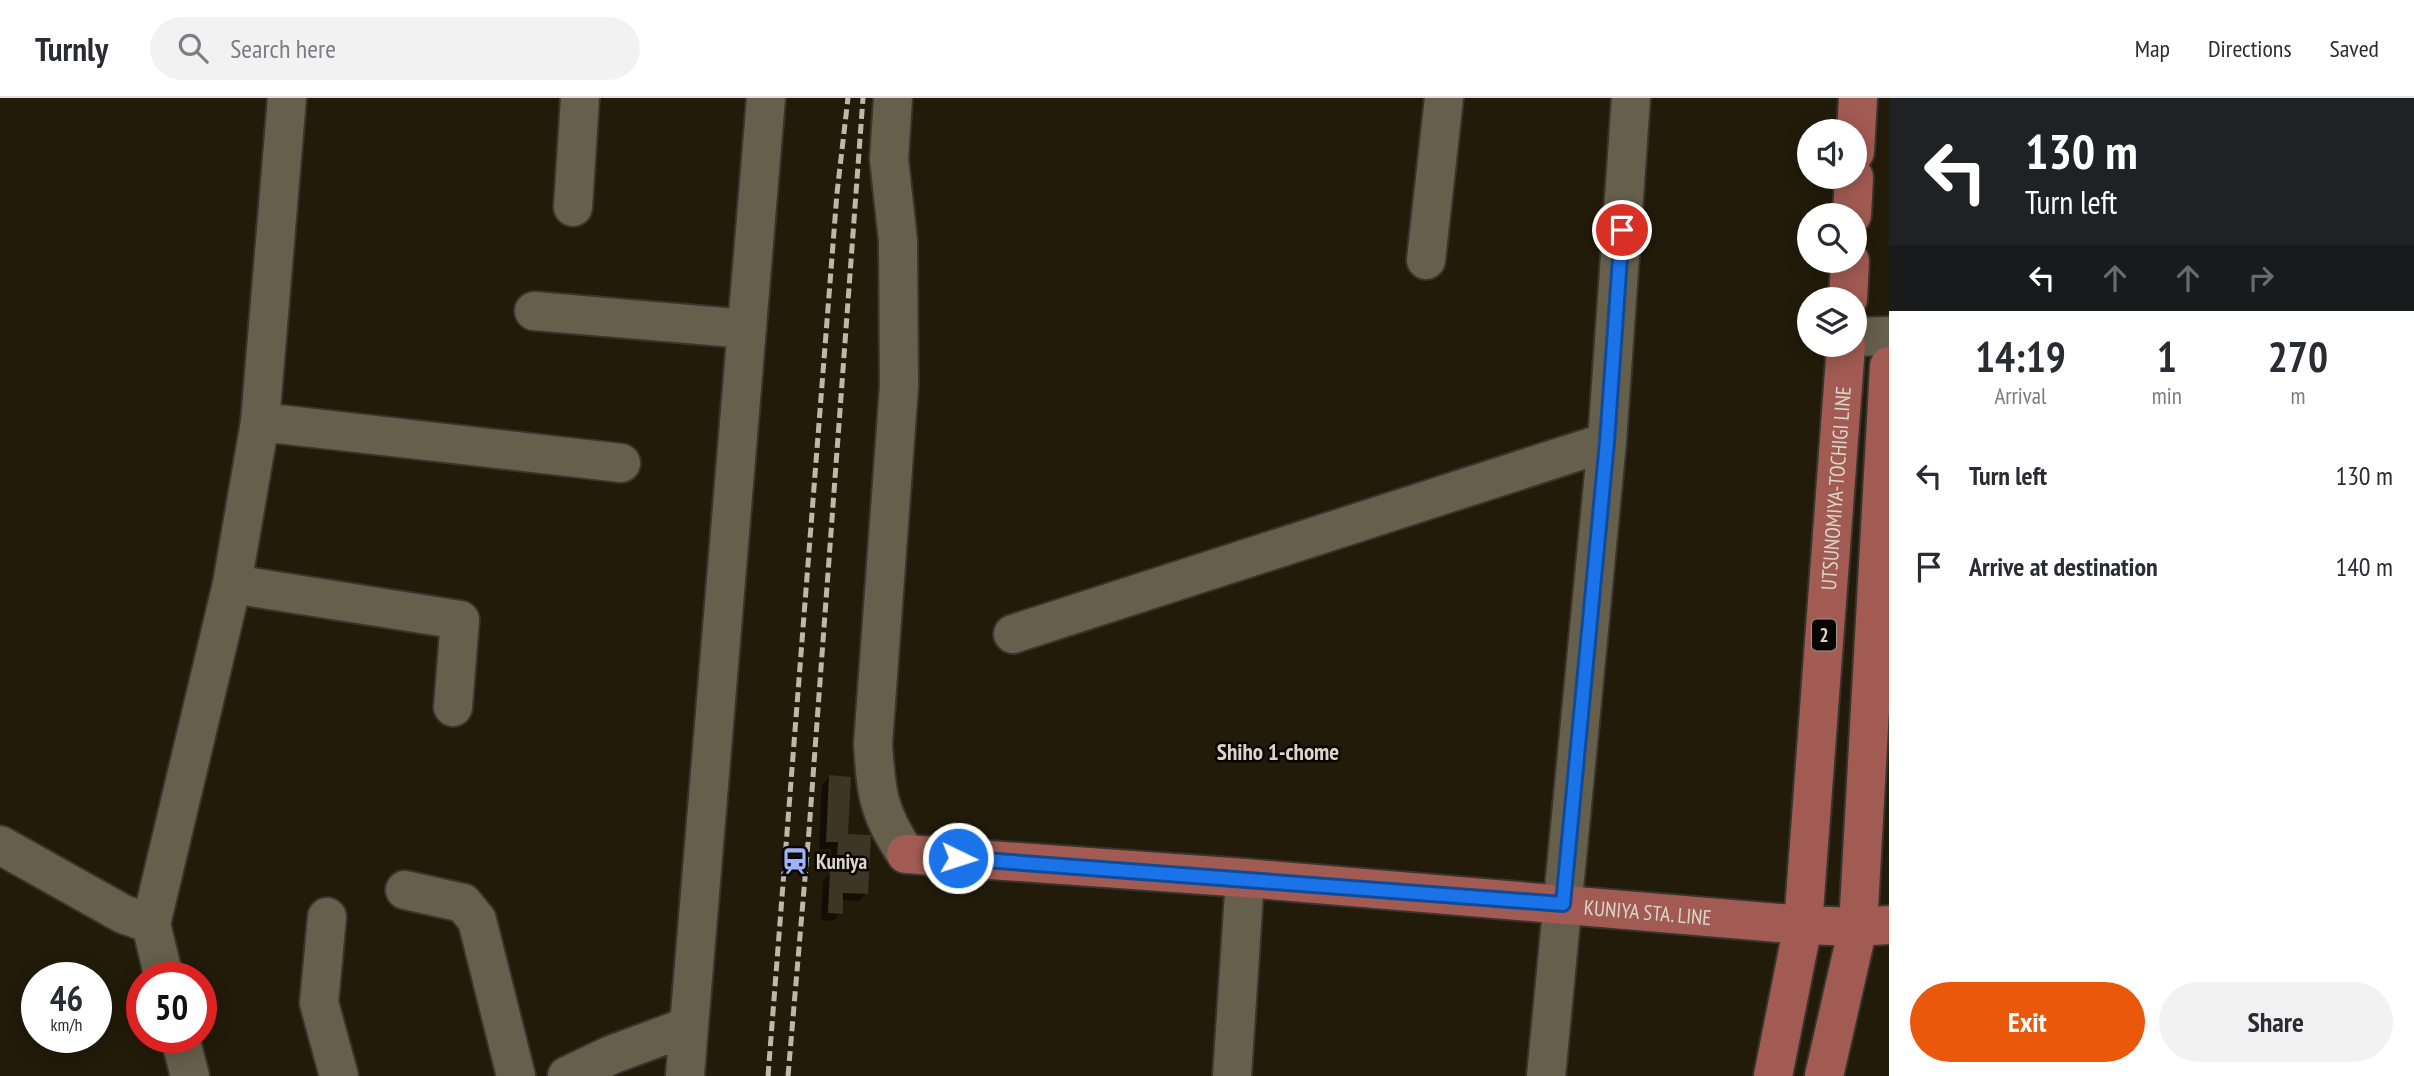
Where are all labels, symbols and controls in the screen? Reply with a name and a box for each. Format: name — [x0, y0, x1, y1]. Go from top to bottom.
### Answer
search box — [150, 17, 640, 80]
text: Turnly — [35, 27, 108, 70]
icon: search — [174, 29, 212, 67]
text: Search here — [230, 32, 336, 65]
text: Map — [2135, 33, 2170, 64]
text: Directions — [2208, 33, 2292, 64]
text: Saved — [2330, 33, 2379, 64]
map controls — [1797, 119, 1867, 357]
button: sound — [1797, 119, 1867, 189]
text: 130 m — [2025, 119, 2138, 183]
icon: left — [1910, 126, 2001, 217]
text: Turn left — [2025, 181, 2117, 223]
pin — [1592, 200, 1652, 260]
button: search — [1797, 203, 1867, 273]
icon: arrive — [1603, 211, 1641, 249]
icon: left — [2023, 259, 2061, 297]
icon: ahead — [2096, 259, 2134, 297]
icon: ahead — [2169, 259, 2207, 297]
icon: right — [2242, 259, 2280, 297]
button: layers — [1797, 287, 1867, 357]
text: 14:19 — [1975, 329, 2066, 384]
text: 1 — [2157, 329, 2177, 384]
text: 270 — [2268, 329, 2328, 384]
text: Arrival — [1994, 381, 2046, 410]
text: min — [2152, 381, 2182, 410]
text: m — [2290, 381, 2305, 410]
street label: UTSUNOMIYA-TOCHIGI LINE — [1814, 385, 1856, 591]
icon: left — [1910, 457, 1948, 495]
text: Turn left — [1969, 459, 2047, 492]
text: 130 m — [2335, 459, 2393, 492]
icon: arrive — [1910, 548, 1948, 586]
text: Arrive at destination — [1969, 550, 2158, 583]
text: 140 m — [2335, 550, 2393, 583]
road number: 2 — [1812, 620, 1836, 650]
district label: Shiho 1-chome — [1217, 737, 1339, 766]
position arrow — [921, 821, 995, 895]
station icon: Kuniya — [780, 846, 810, 876]
place label: Kuniya — [816, 848, 868, 875]
street label: KUNIYA STA. LINE — [1583, 893, 1713, 931]
speed limit sign: 50 — [126, 962, 217, 1053]
text: 46 — [50, 975, 83, 1021]
button: Exit — [1910, 982, 2145, 1062]
button: Share — [2159, 982, 2393, 1062]
text: km/h — [51, 1013, 82, 1036]

